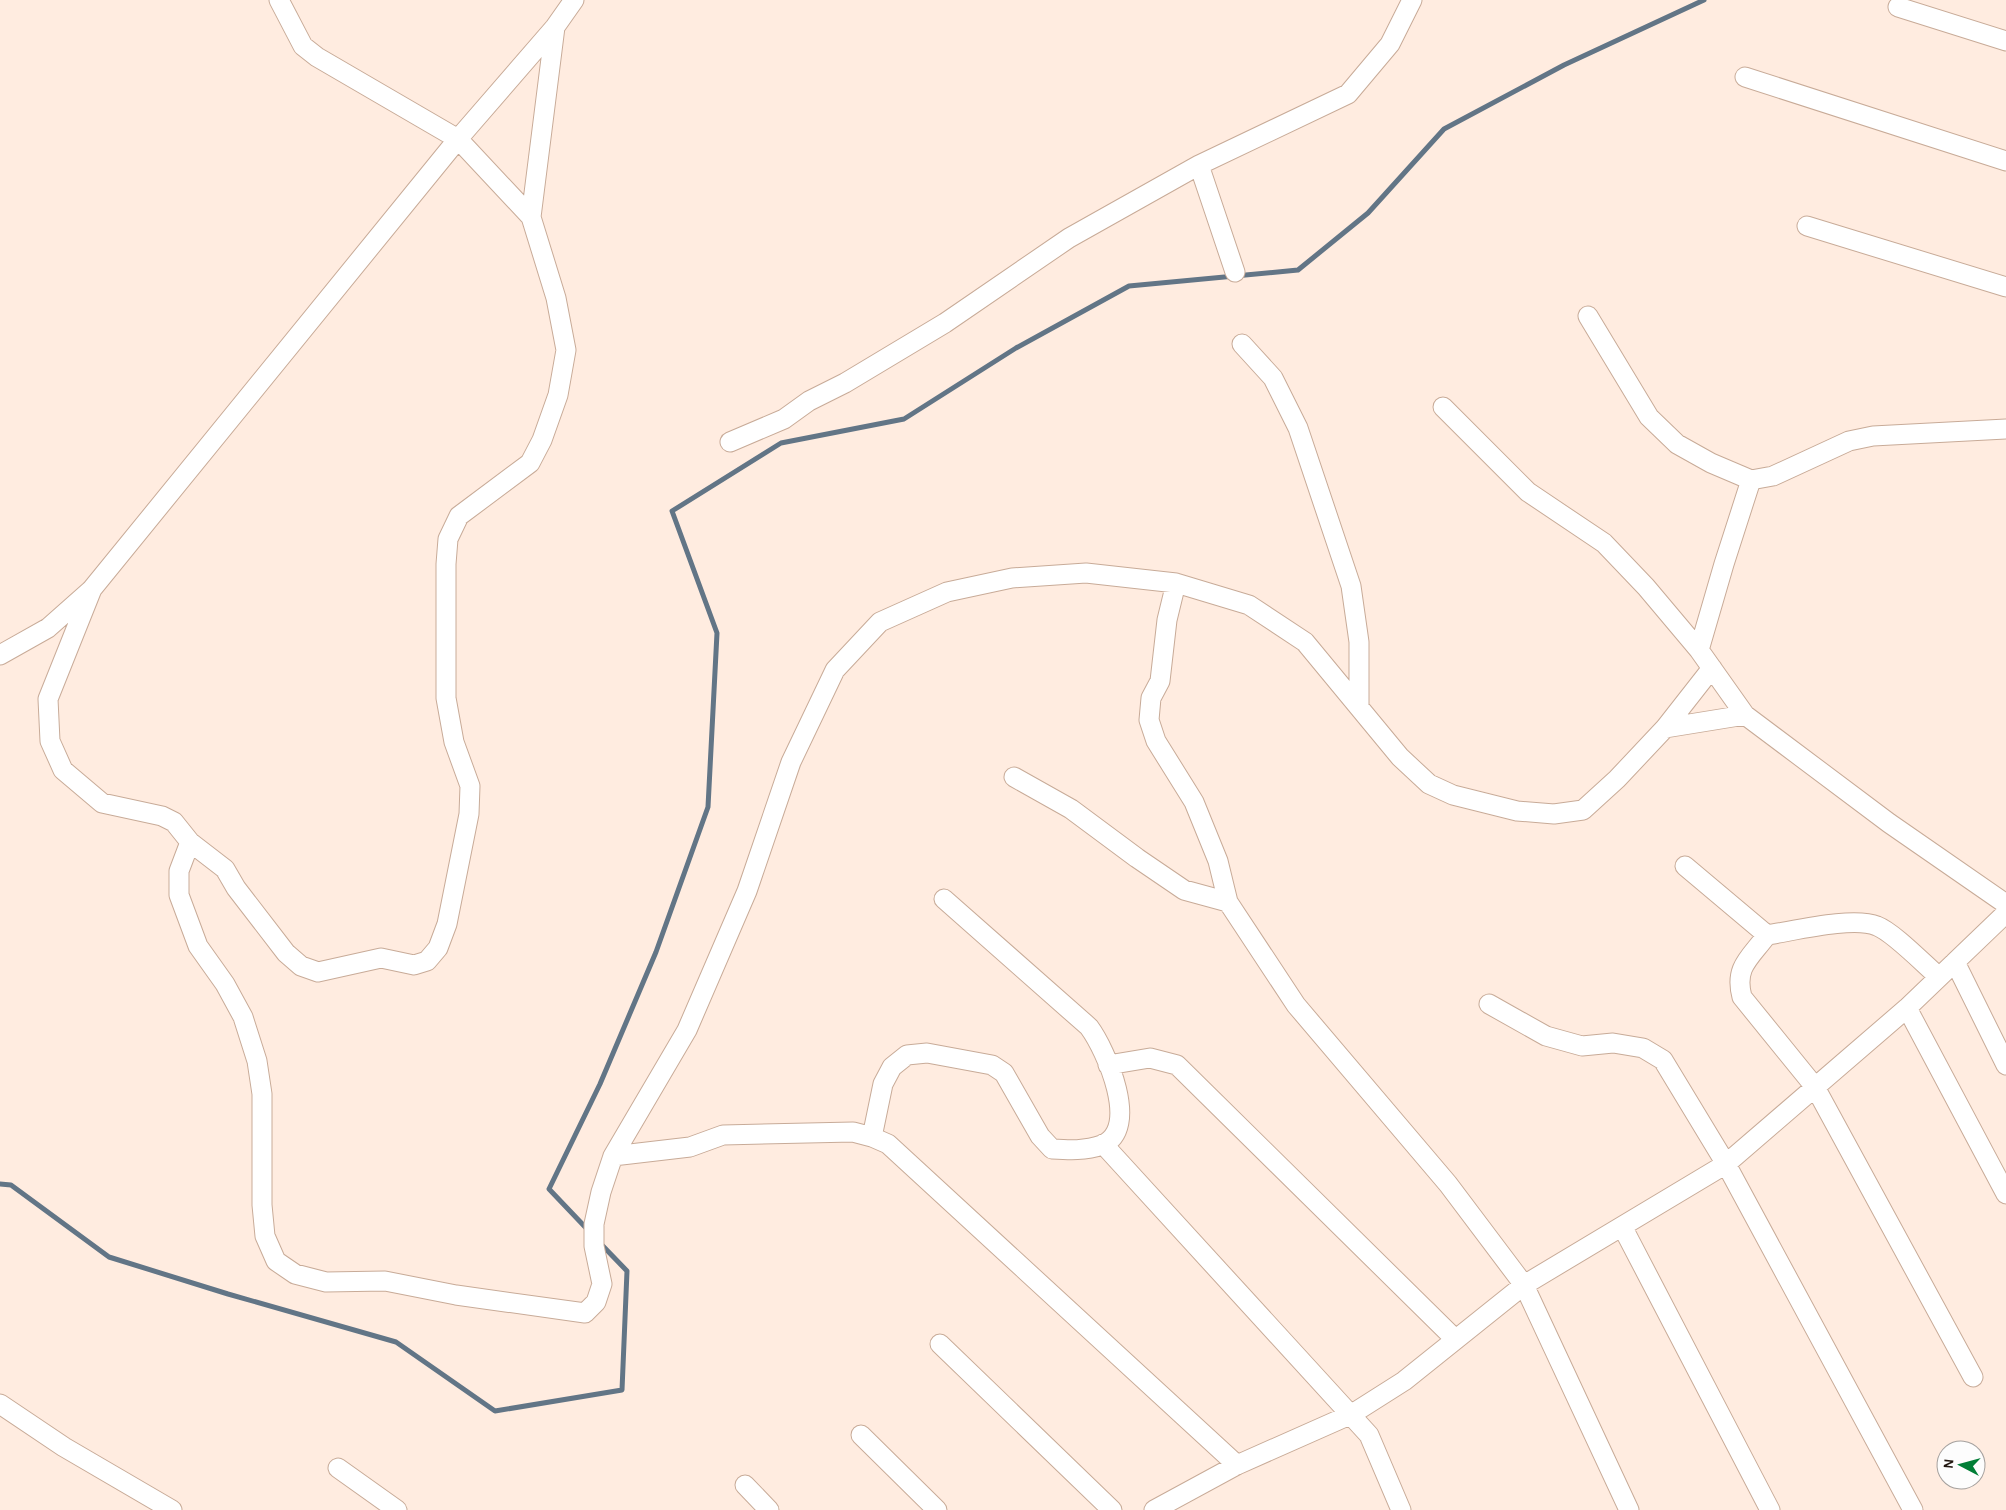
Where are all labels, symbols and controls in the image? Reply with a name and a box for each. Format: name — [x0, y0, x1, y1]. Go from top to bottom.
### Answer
north arrow — [1936, 1440, 1986, 1490]
text: N — [1942, 1458, 1957, 1469]

